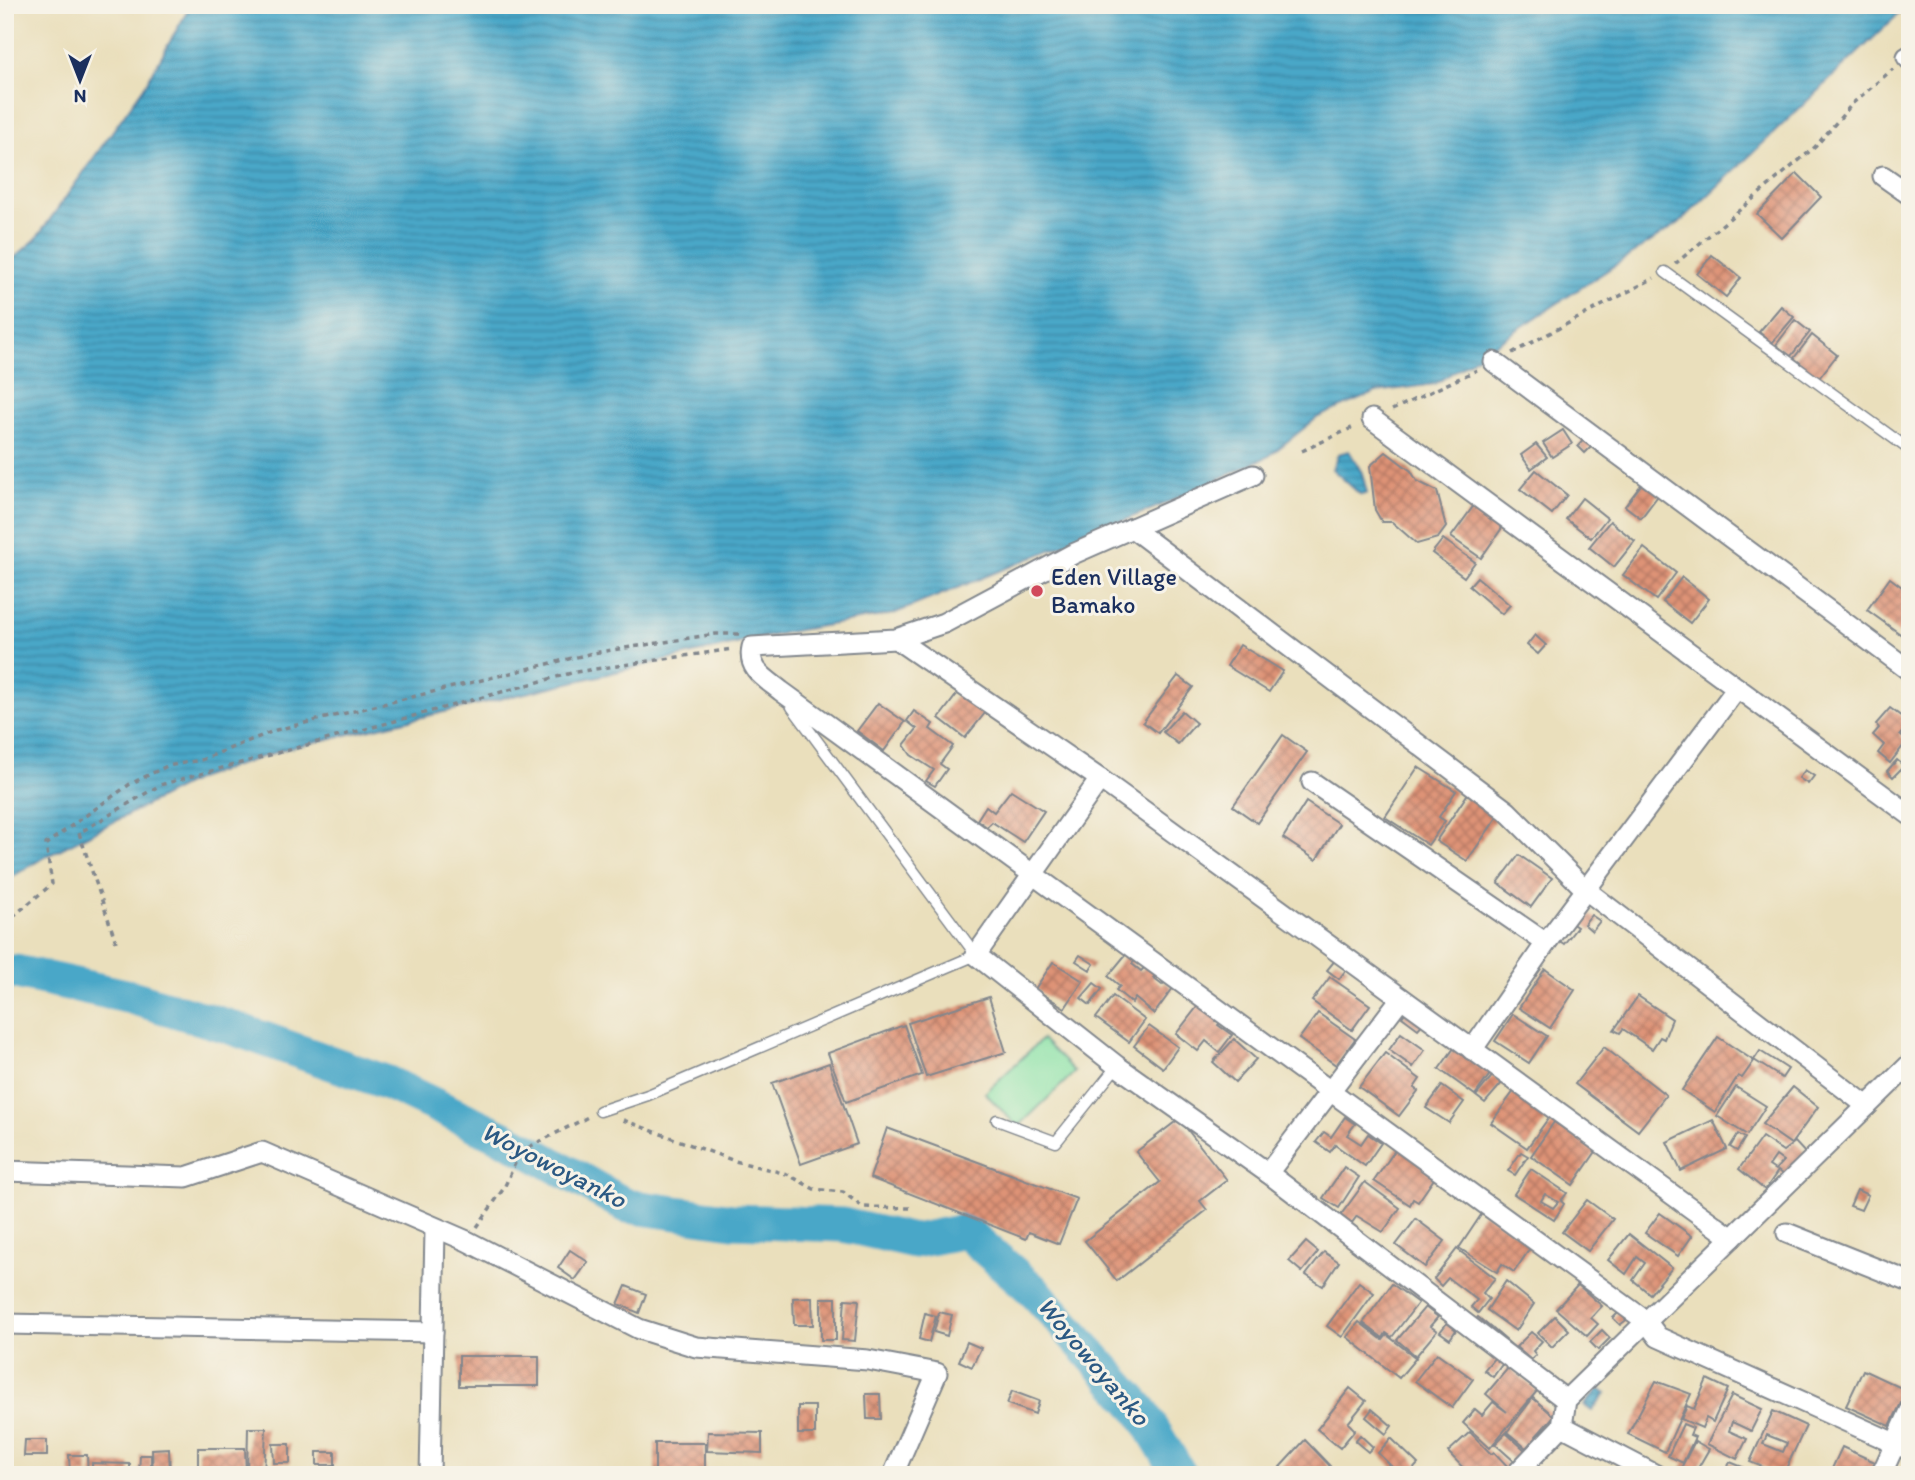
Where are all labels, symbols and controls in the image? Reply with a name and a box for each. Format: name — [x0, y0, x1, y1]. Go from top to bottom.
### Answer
north arrow — [46, 46, 116, 116]
text: N — [74, 85, 86, 108]
place label: Eden Village Bamako — [1051, 562, 1177, 619]
marker: Eden Village Bamako — [1029, 583, 1045, 599]
water label: Woyowoyanko — [476, 1115, 632, 1215]
water label: Woyowoyanko — [1031, 1290, 1158, 1432]

